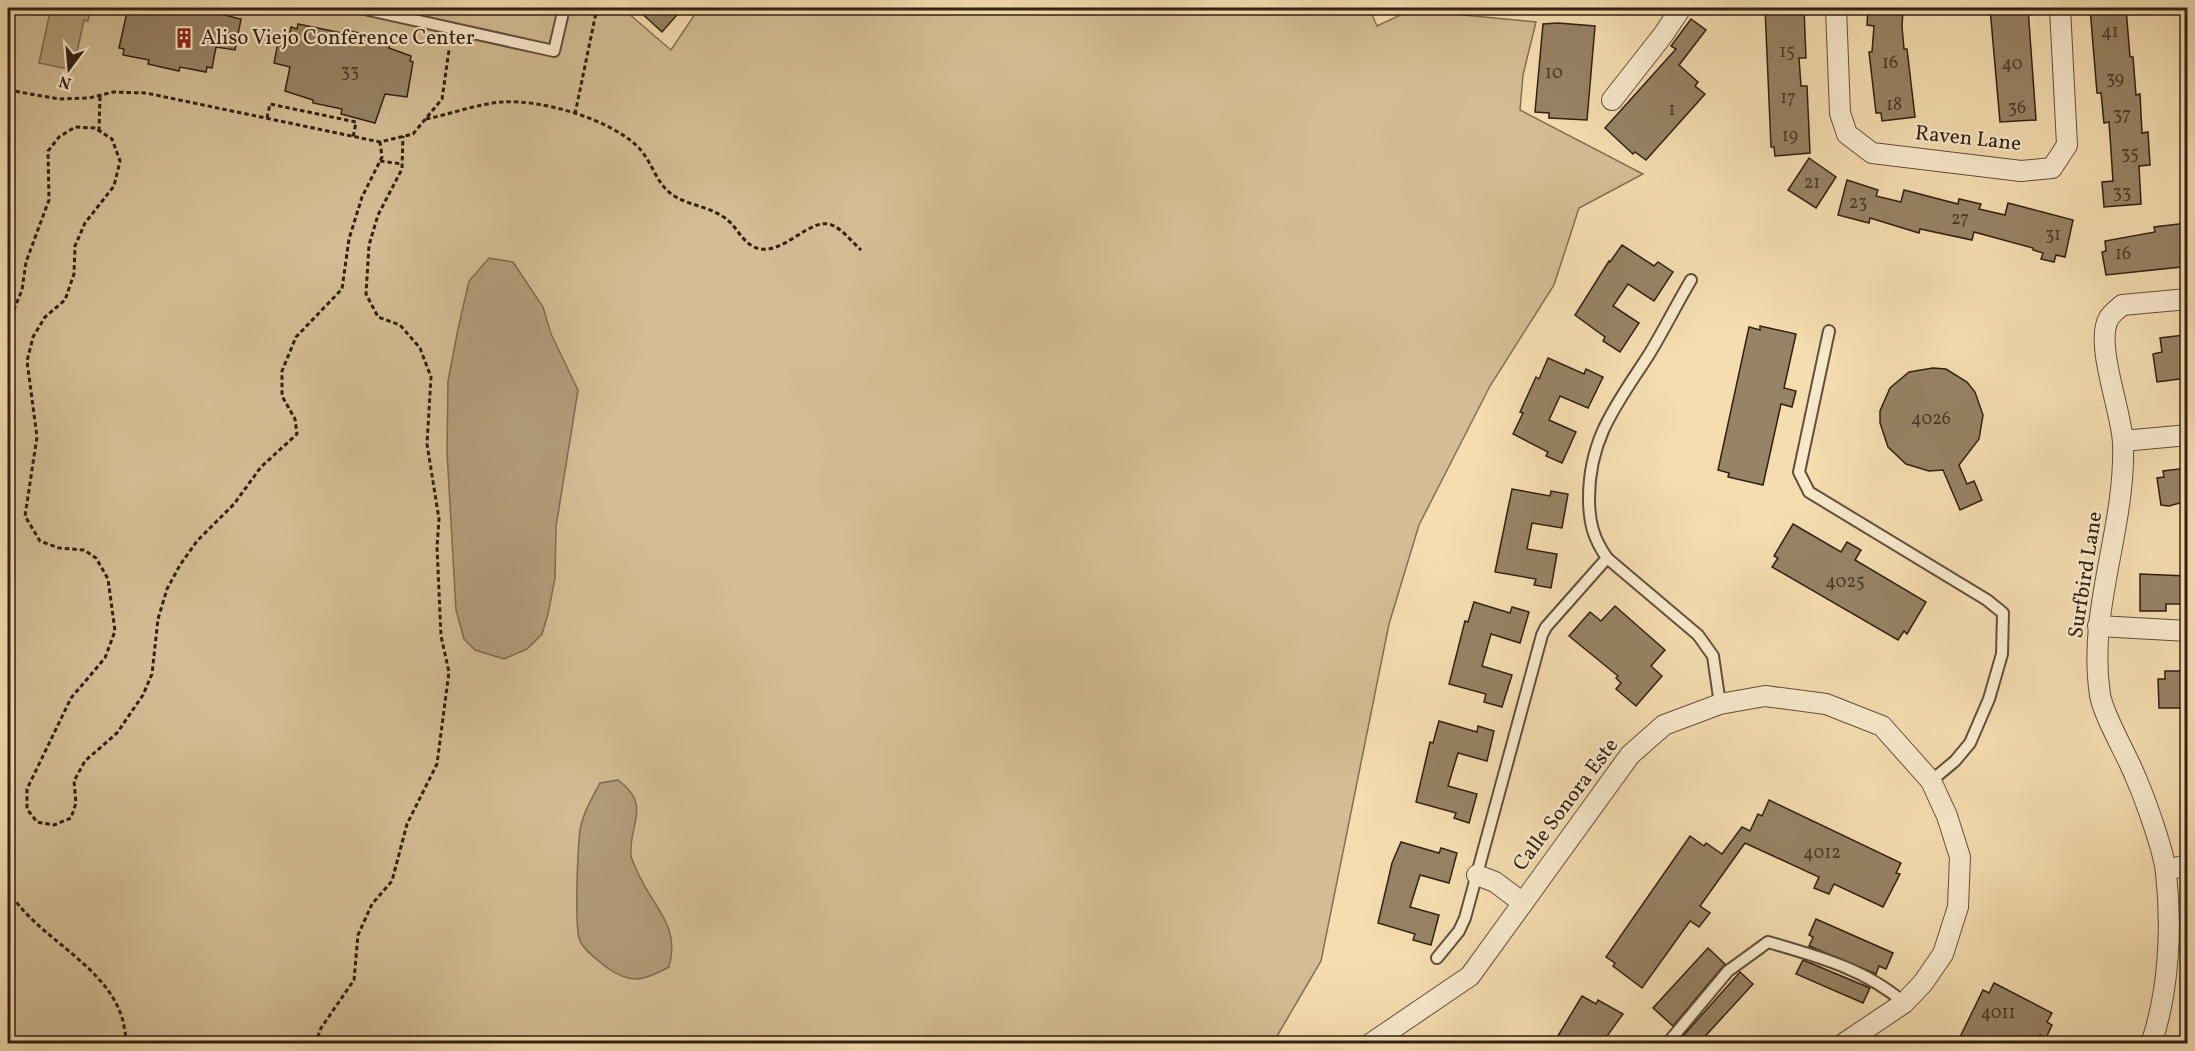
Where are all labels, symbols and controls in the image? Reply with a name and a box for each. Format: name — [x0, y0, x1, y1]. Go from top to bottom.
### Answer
house number: 41 — [2101, 20, 2119, 45]
place label: Aliso Viejo Conference Center — [201, 24, 475, 53]
building icon: Aliso Viejo Conference Center — [172, 26, 196, 50]
north arrow — [39, 39, 99, 99]
house number: 15 — [1779, 40, 1795, 65]
house number: 16 — [1882, 51, 1898, 76]
house number: 40 — [2001, 52, 2023, 77]
house number: 33 — [341, 60, 359, 85]
house number: 10 — [1545, 61, 1563, 86]
house number: 39 — [2106, 67, 2124, 92]
text: N — [56, 69, 74, 94]
house number: 17 — [1780, 86, 1796, 111]
house number: 18 — [1886, 93, 1902, 118]
house number: 36 — [2008, 96, 2026, 121]
house number: 1 — [1669, 98, 1675, 123]
house number: 37 — [2113, 103, 2131, 128]
street label: Raven Lane — [1914, 119, 2022, 159]
house number: 19 — [1782, 124, 1798, 149]
house number: 35 — [2121, 142, 2139, 167]
house number: 21 — [1804, 171, 1820, 196]
house number: 33 — [2113, 181, 2131, 206]
house number: 23 — [1849, 191, 1867, 216]
house number: 27 — [1951, 207, 1969, 232]
house number: 31 — [2045, 223, 2061, 248]
house number: 16 — [2115, 242, 2131, 267]
house number: 4026 — [1911, 407, 1951, 432]
street label: Surfbird Lane — [2062, 510, 2110, 640]
house number: 4025 — [1825, 570, 1865, 595]
street label: Calle Sonora Este — [1506, 733, 1626, 877]
house number: 4012 — [1803, 841, 1841, 866]
house number: 4011 — [1980, 1001, 2016, 1026]

